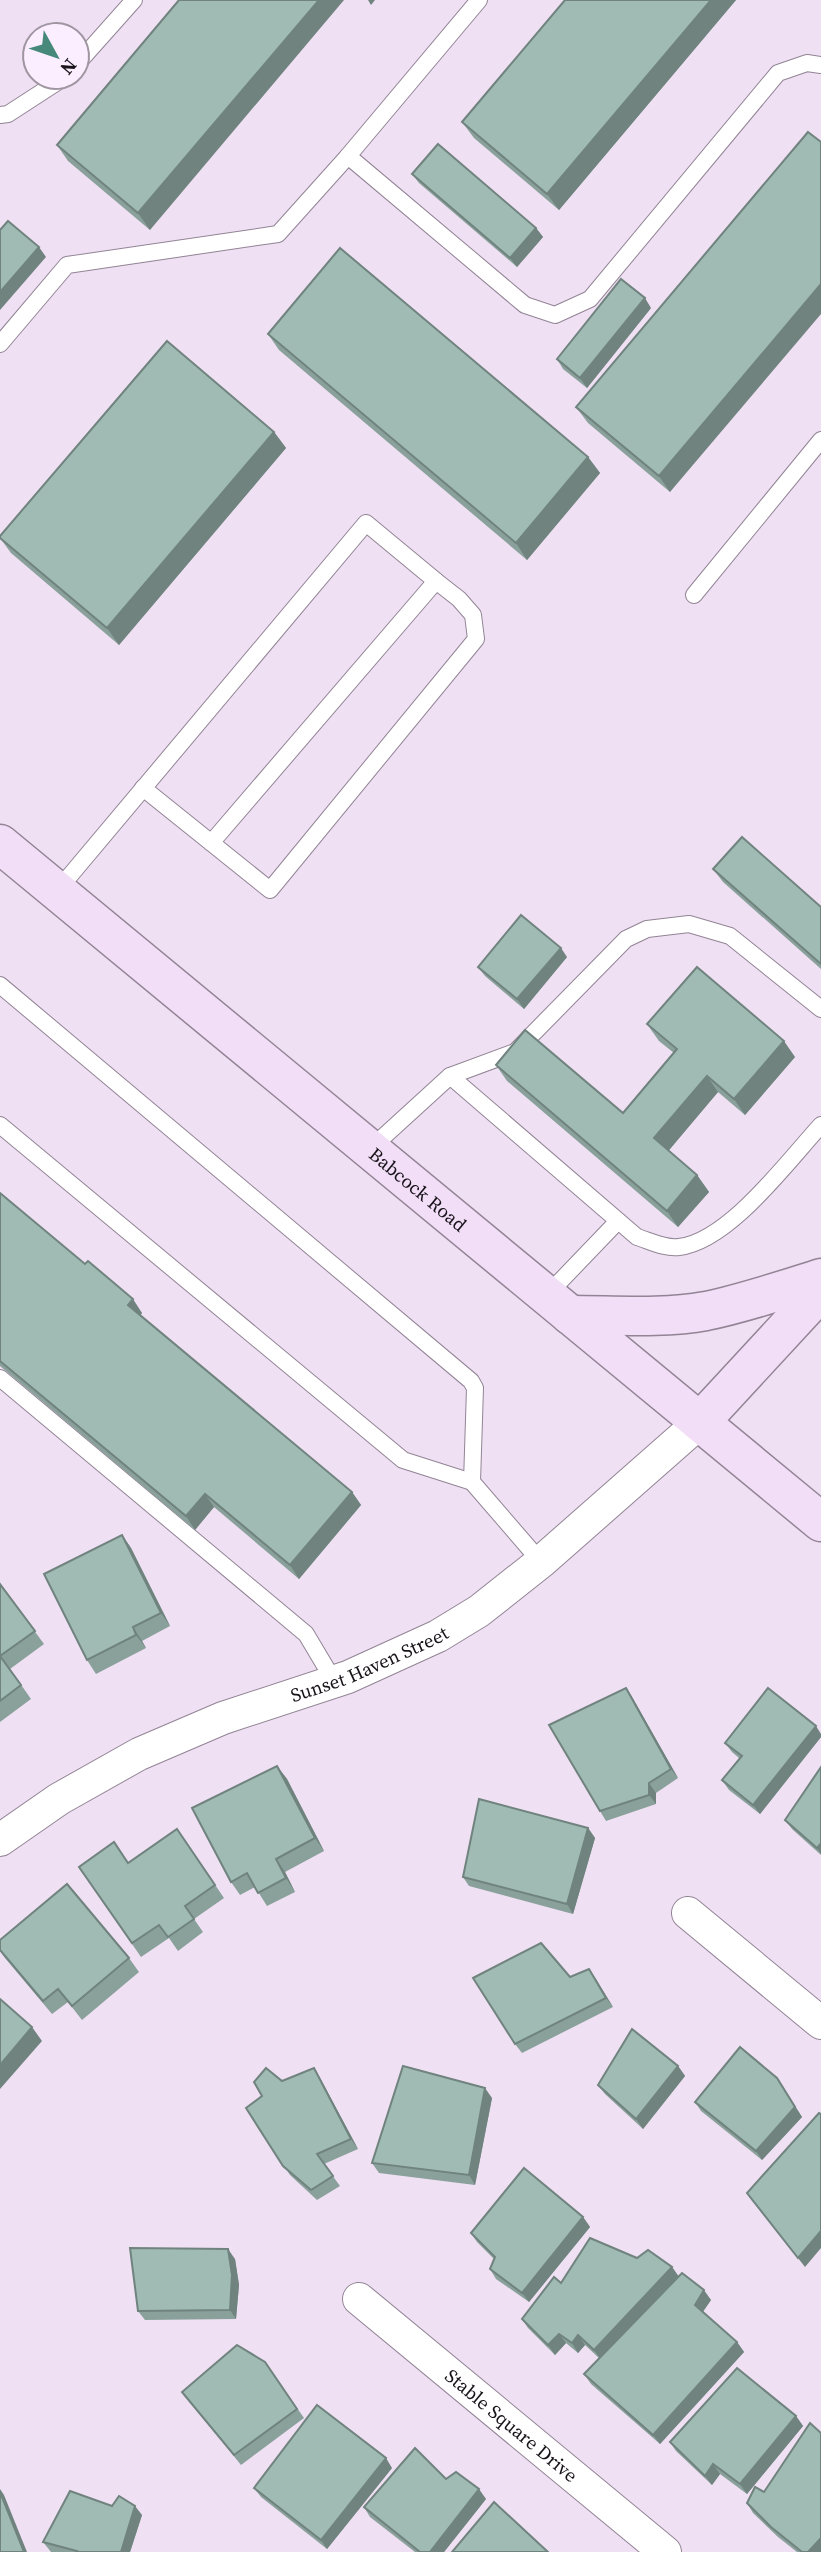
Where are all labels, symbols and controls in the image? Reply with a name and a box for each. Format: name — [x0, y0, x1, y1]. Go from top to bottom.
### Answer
north arrow — [21, 21, 91, 91]
text: N — [55, 53, 83, 81]
street label: Babcock Road — [364, 1141, 472, 1237]
street label: Sunset Haven Street — [287, 1619, 454, 1708]
street label: Stable Square Drive — [440, 2363, 583, 2488]

